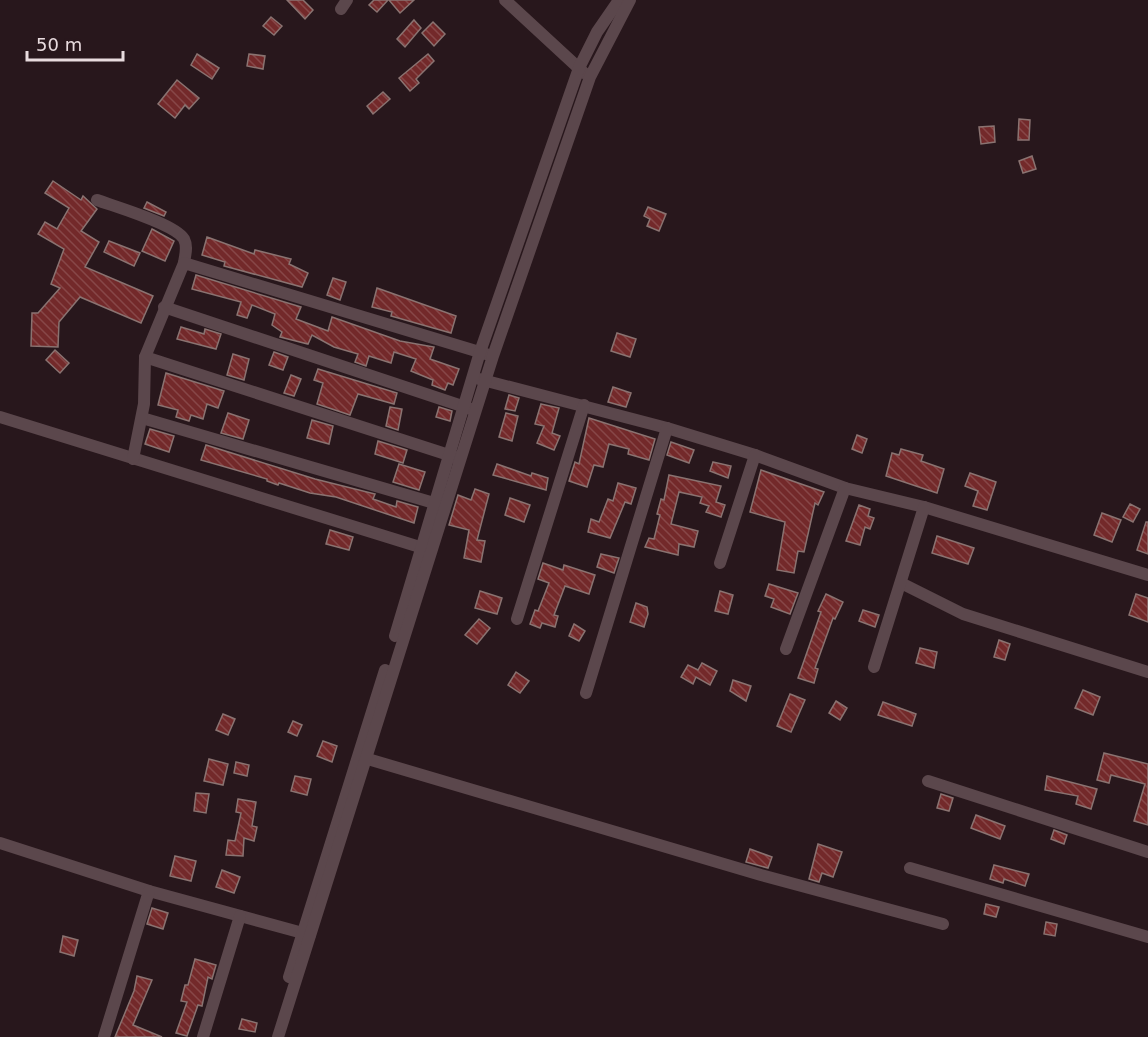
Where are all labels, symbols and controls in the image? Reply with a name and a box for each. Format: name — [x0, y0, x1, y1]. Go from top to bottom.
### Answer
scale bar — [27, 24, 123, 62]
text: 50 m — [36, 34, 82, 55]

